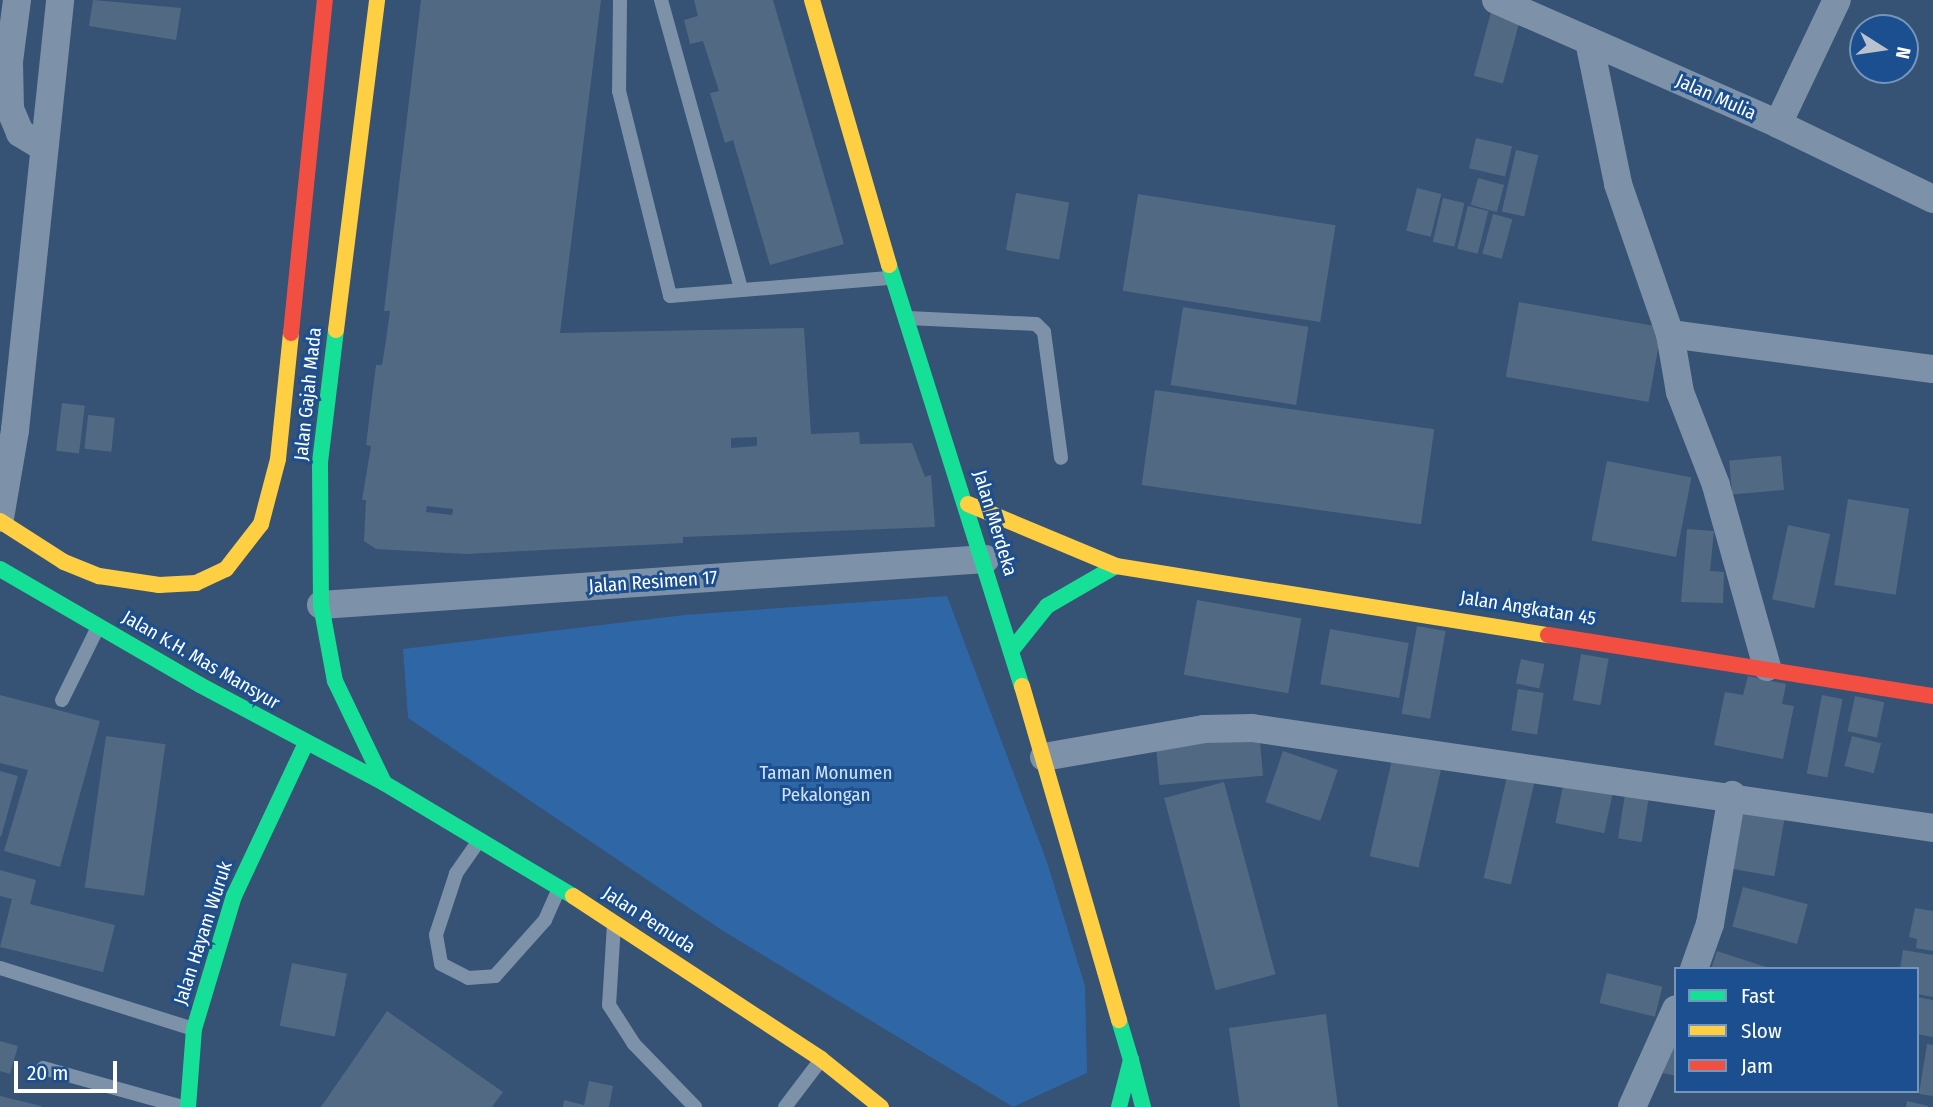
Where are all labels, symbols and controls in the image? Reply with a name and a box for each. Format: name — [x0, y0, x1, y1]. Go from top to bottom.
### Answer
north arrow — [1849, 14, 1919, 84]
text: N — [1891, 45, 1916, 61]
street label: Jalan Mulia — [1672, 69, 1760, 125]
street label: Jalan Gajah Mada — [290, 326, 326, 462]
street label: Jalan Merdeka — [968, 467, 1022, 579]
street label: Jalan Resimen 17 — [588, 566, 718, 598]
street label: Jalan Angkatan 45 — [1458, 586, 1598, 630]
street label: Jalan K.H. Mas Mansyur — [118, 606, 284, 714]
park label: Taman Monumen Pekalongan — [759, 762, 893, 806]
street label: Jalan Hayam Wuruk — [169, 858, 237, 1008]
street label: Jalan Pemuda — [598, 882, 700, 958]
legend — [1674, 967, 1919, 1093]
text: Fast — [1741, 983, 1775, 1009]
text: Slow — [1741, 1018, 1782, 1044]
scale bar — [18, 1048, 121, 1092]
text: Jam — [1741, 1053, 1773, 1079]
text: 20 m — [27, 1060, 68, 1086]

